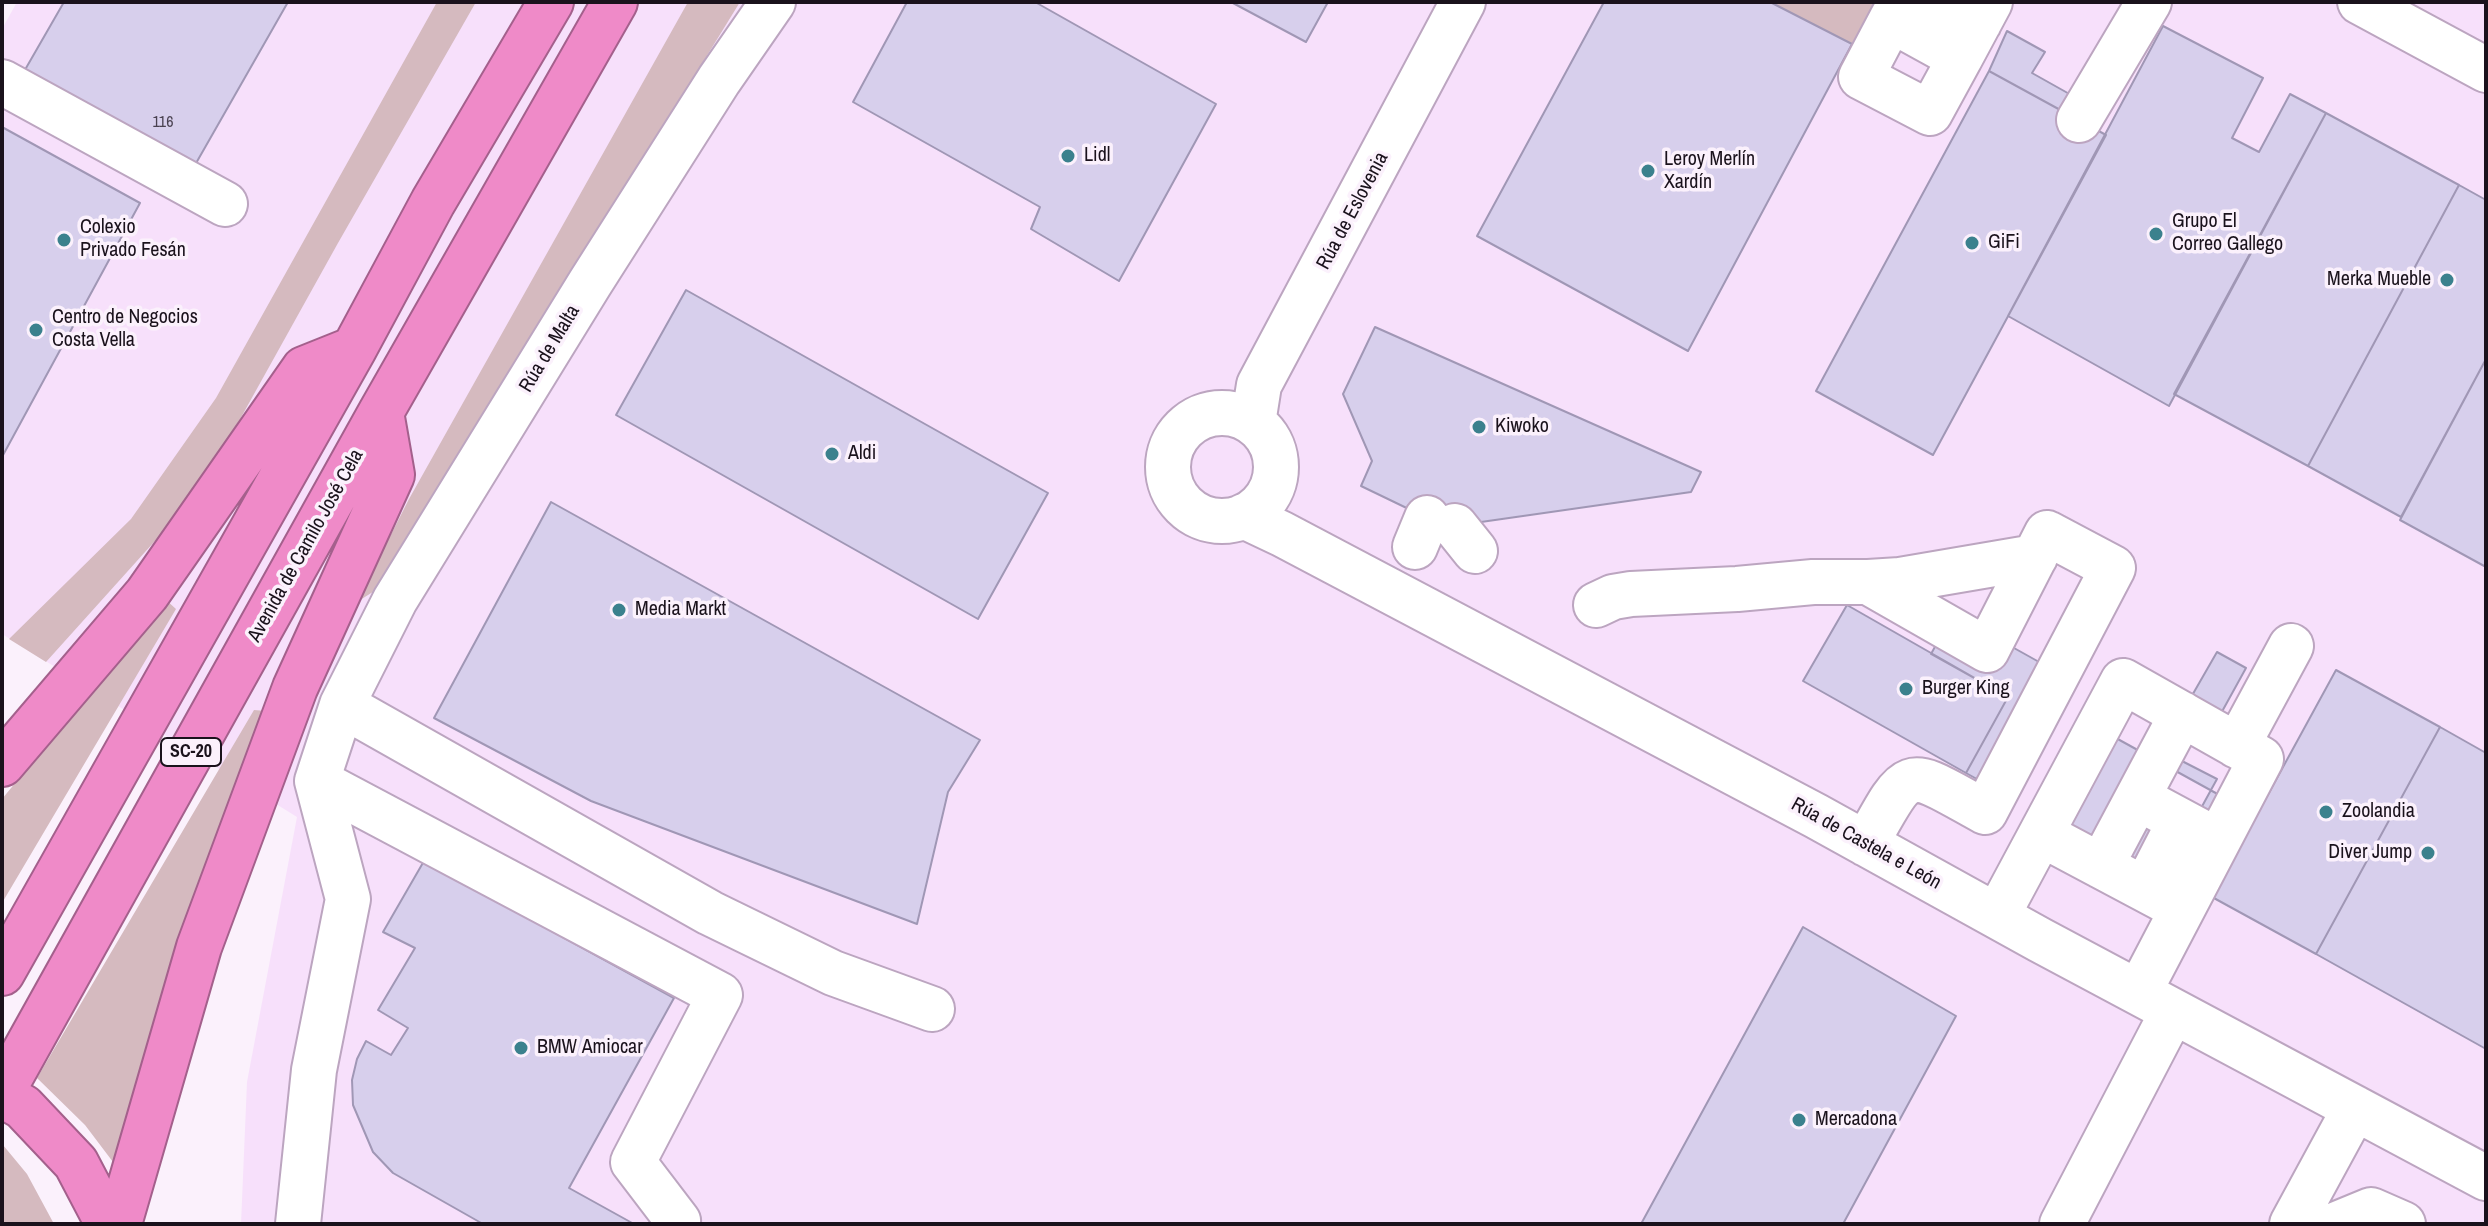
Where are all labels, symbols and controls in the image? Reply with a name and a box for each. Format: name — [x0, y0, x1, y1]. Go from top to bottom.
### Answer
house number: 116 — [153, 113, 173, 133]
place label: Lidl — [1084, 144, 1110, 168]
marker: Lidl — [1059, 147, 1077, 165]
street label: Rúa de Eslovenia — [1312, 148, 1394, 274]
place label: Leroy Merlín Xardín — [1664, 148, 1755, 195]
marker: Leroy Merlín Xardín — [1639, 162, 1657, 180]
place label: Grupo El Correo Gallego — [2172, 210, 2283, 257]
place label: Colexio Privado Fesán — [80, 216, 186, 263]
marker: Grupo El Correo Gallego — [2147, 225, 2165, 243]
marker: Colexio Privado Fesán — [55, 231, 73, 249]
place label: GiFi — [1988, 231, 2020, 255]
marker: GiFi — [1963, 234, 1981, 252]
place label: Merka Mueble — [2327, 268, 2431, 292]
marker: Merka Mueble — [2438, 271, 2456, 289]
street label: Rúa de Malta — [515, 301, 585, 397]
place label: Centro de Negocios Costa Vella — [52, 306, 198, 353]
marker: Centro de Negocios Costa Vella — [27, 321, 45, 339]
place label: Kiwoko — [1495, 415, 1549, 439]
marker: Kiwoko — [1470, 418, 1488, 436]
place label: Aldi — [848, 442, 876, 466]
street label: Avenida de Camilo José Cela — [243, 445, 369, 647]
marker: Aldi — [823, 445, 841, 463]
place label: Media Markt — [635, 598, 726, 622]
marker: Media Markt — [610, 601, 628, 619]
place label: Burger King — [1922, 677, 2010, 701]
marker: Burger King — [1897, 680, 1915, 698]
road number: SC-20 — [161, 738, 221, 766]
street label: Rúa de Castela e León — [1787, 793, 1945, 895]
place label: Zoolandia — [2342, 800, 2415, 824]
marker: Zoolandia — [2317, 803, 2335, 821]
place label: Diver Jump — [2328, 841, 2412, 865]
marker: Diver Jump — [2419, 844, 2437, 862]
place label: BMW Amiocar — [537, 1036, 643, 1060]
marker: BMW Amiocar — [512, 1039, 530, 1057]
place label: Mercadona — [1815, 1108, 1897, 1132]
marker: Mercadona — [1790, 1111, 1808, 1129]

